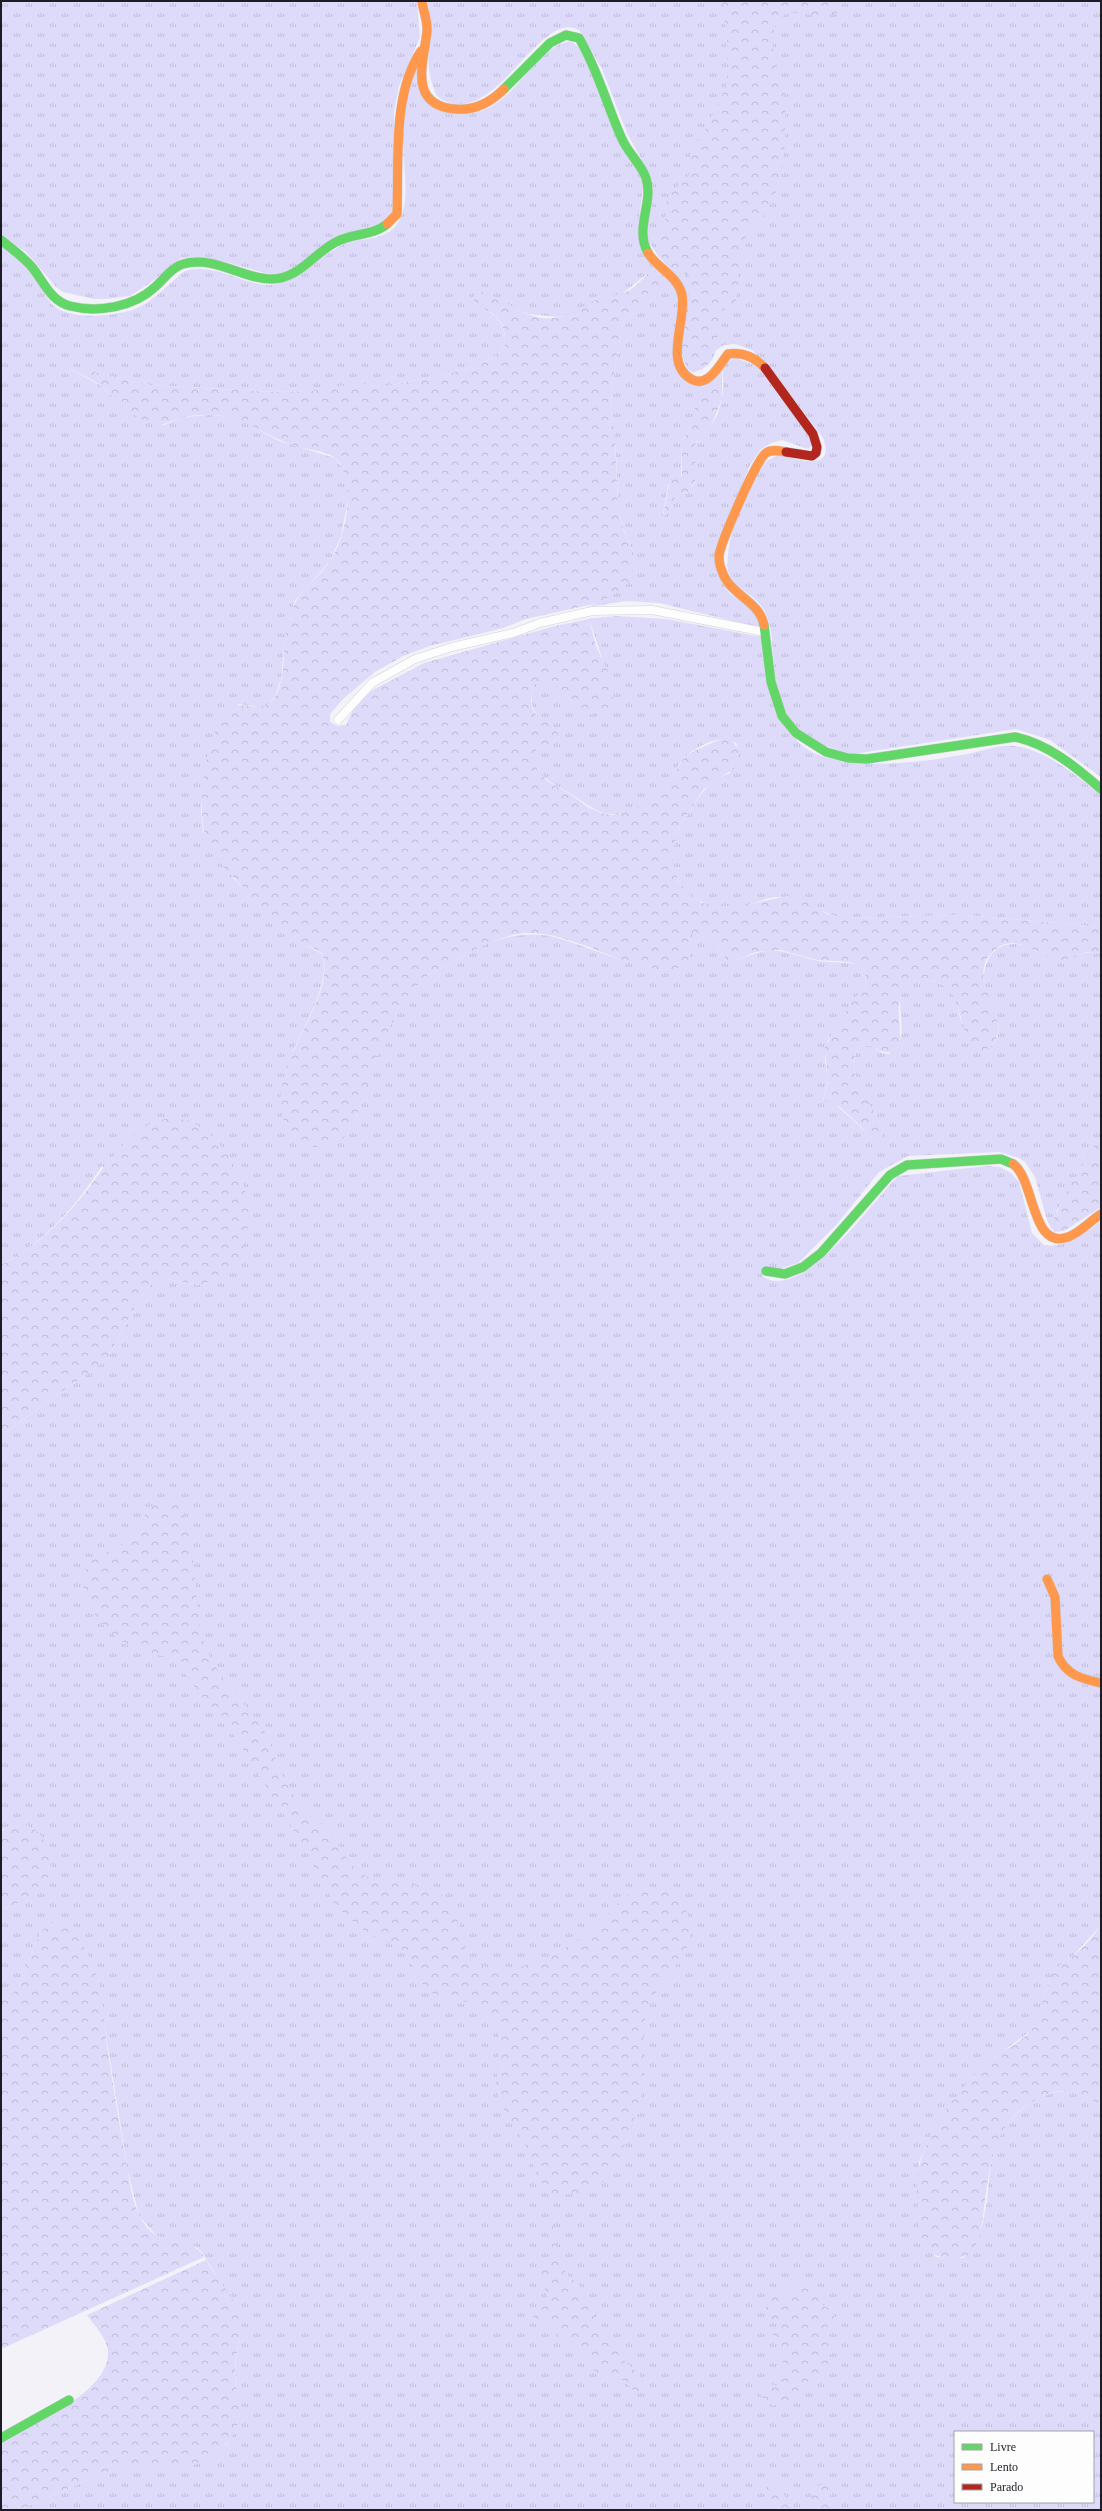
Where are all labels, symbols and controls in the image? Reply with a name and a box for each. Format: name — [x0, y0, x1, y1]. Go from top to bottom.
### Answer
legend — [954, 2431, 1094, 2503]
text: Livre — [990, 2440, 1016, 2454]
text: Lento — [990, 2460, 1018, 2474]
text: Parado — [990, 2480, 1023, 2494]

